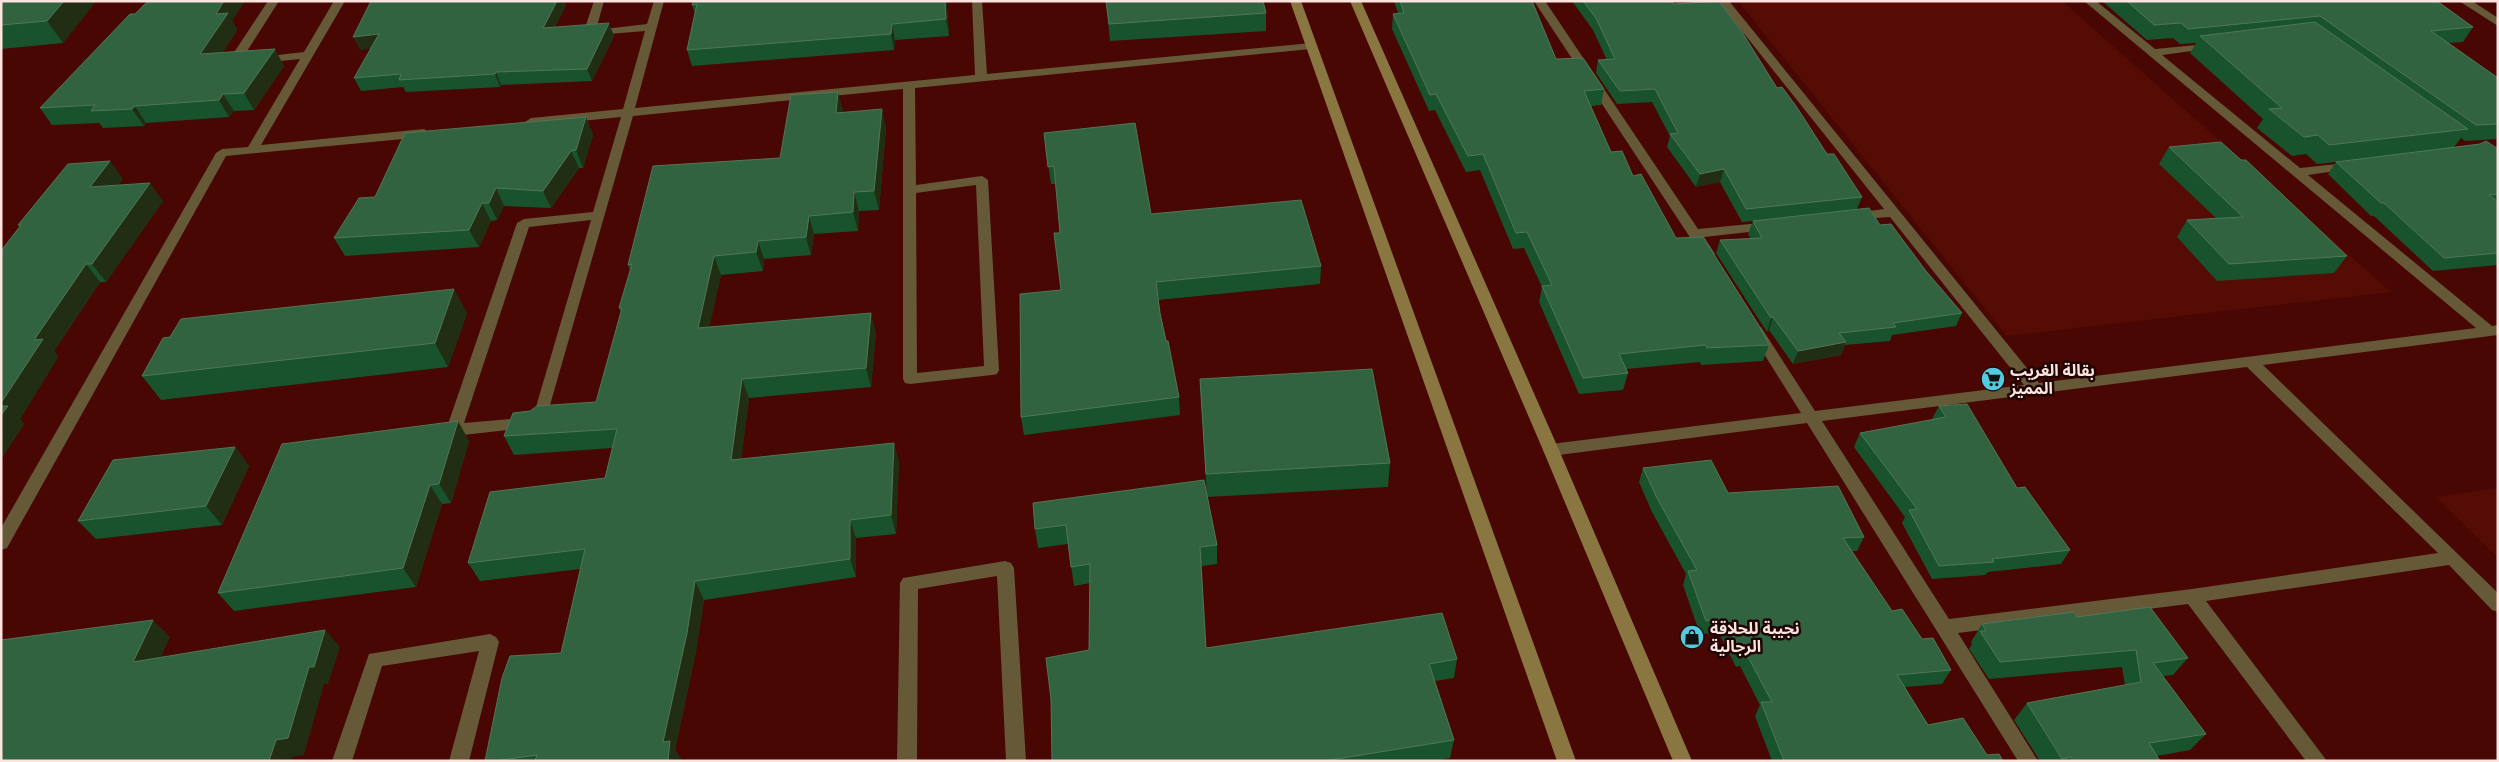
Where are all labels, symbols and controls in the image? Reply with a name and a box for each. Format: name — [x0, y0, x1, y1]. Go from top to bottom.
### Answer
place label: بقالة الغريب المميز — [2009, 360, 2095, 398]
supermarket icon: بقالة الغريب المميز — [1980, 366, 2006, 392]
place label: نجيبة للحلاقة الرجالية — [1710, 618, 1800, 656]
shop icon: نجيبة للحلاقة الرجالية — [1679, 624, 1705, 650]

